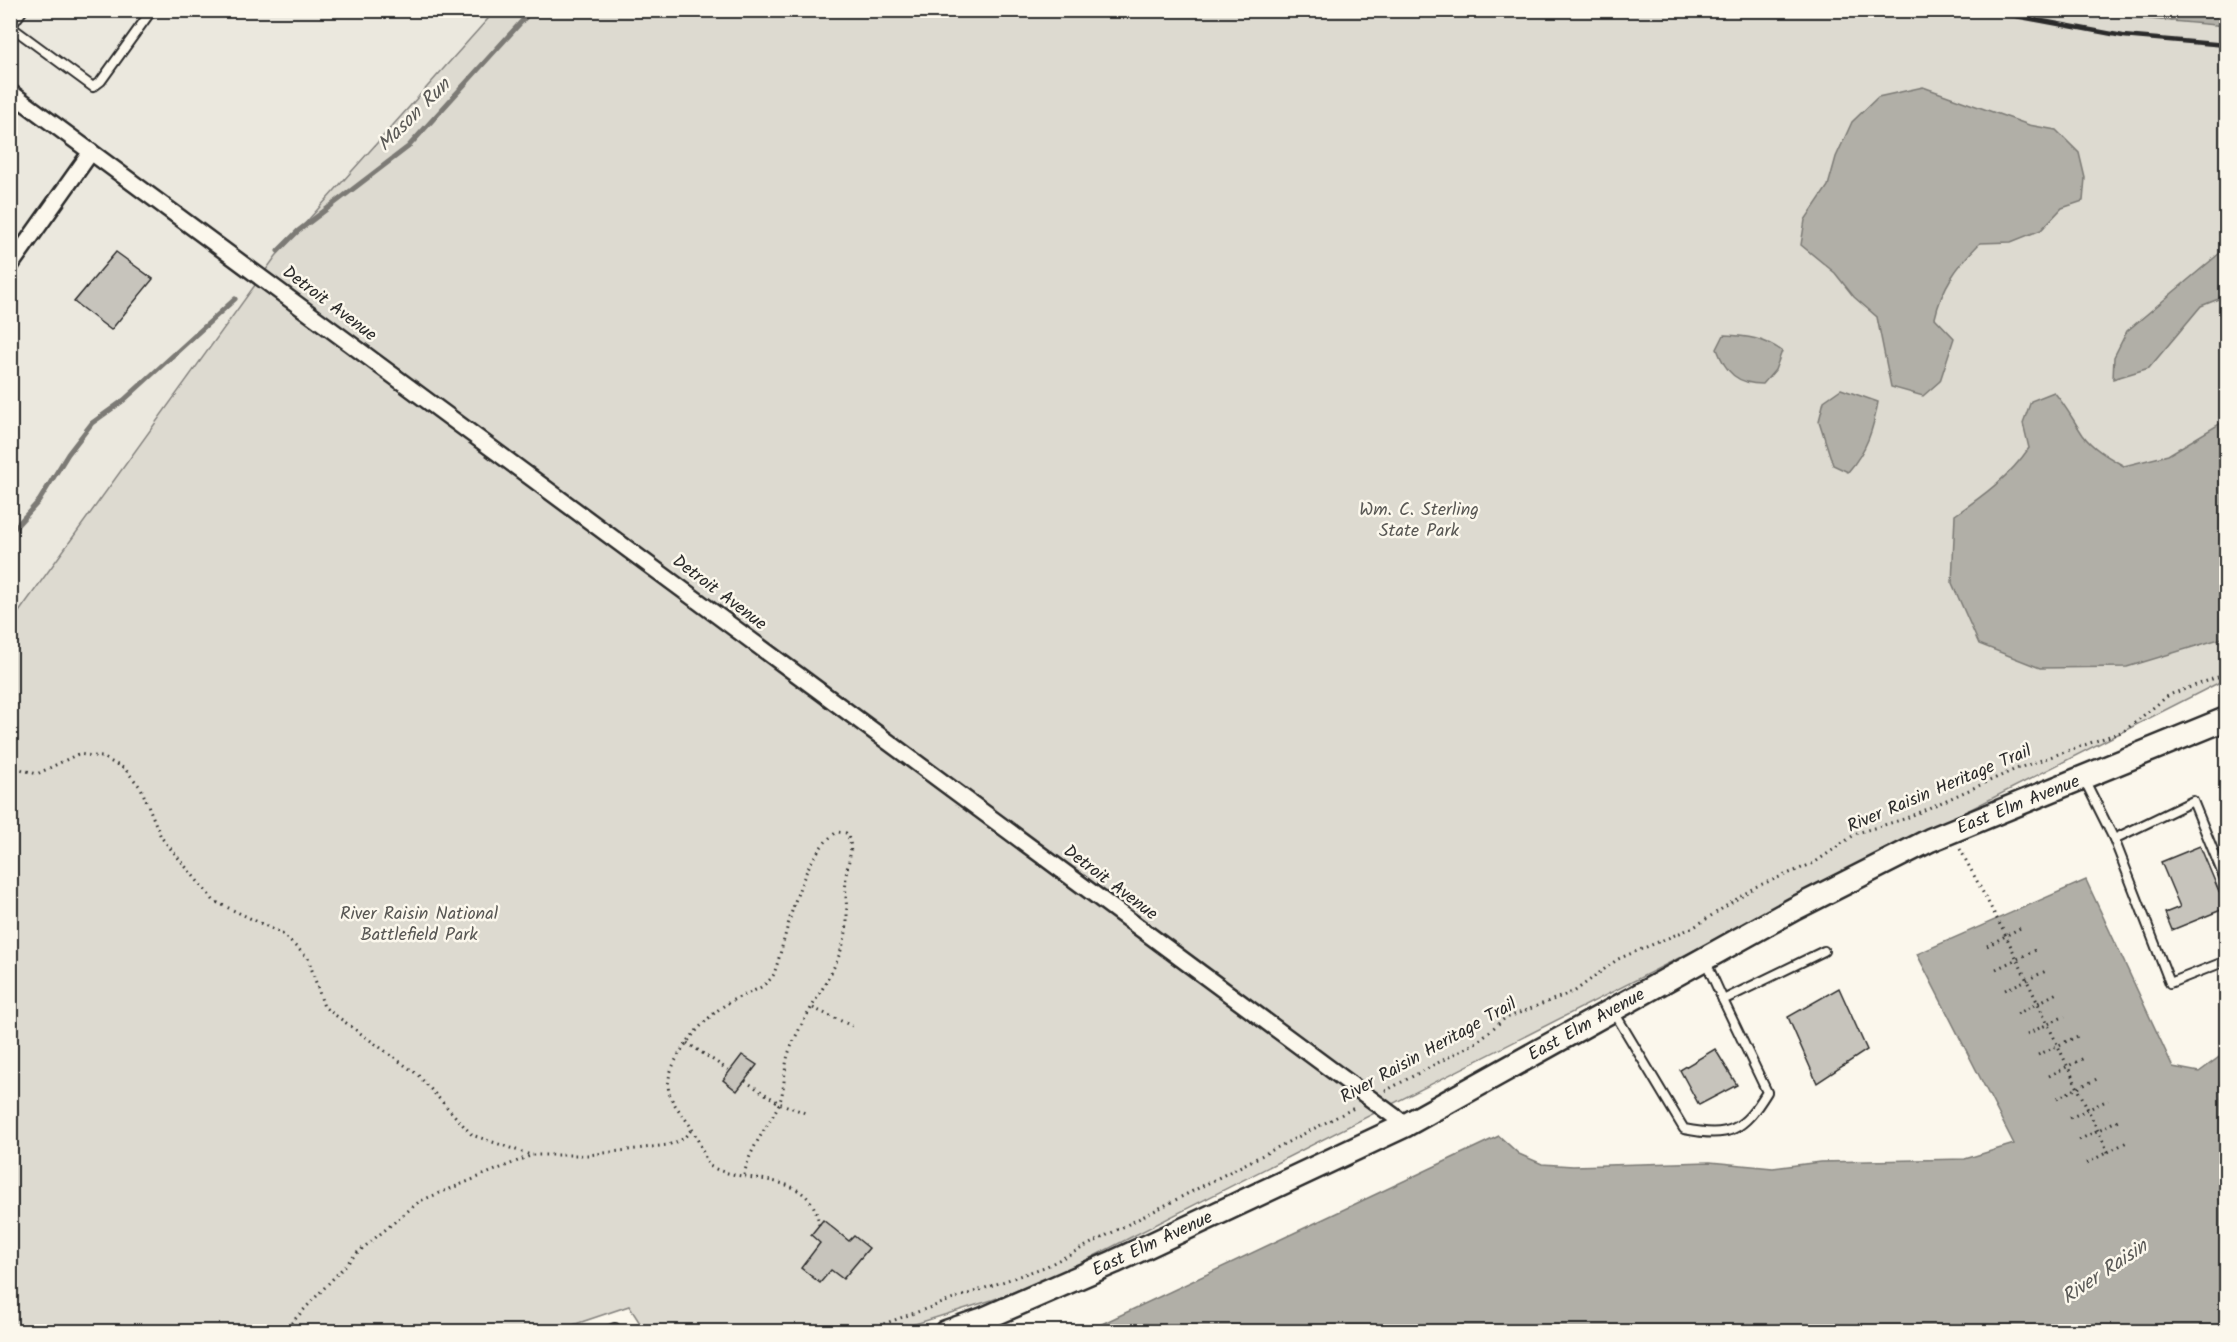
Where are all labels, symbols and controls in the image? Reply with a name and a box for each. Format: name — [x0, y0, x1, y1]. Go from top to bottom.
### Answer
water label: Mason Run — [370, 70, 460, 160]
street label: Detroit Avenue — [276, 259, 383, 350]
park label: Wm. C. Sterling State Park — [1359, 496, 1479, 546]
street label: Detroit Avenue — [666, 548, 773, 639]
street label: River Raisin Heritage Trail — [1843, 737, 2037, 841]
street label: East Elm Avenue — [1953, 768, 2084, 843]
street label: Detroit Avenue — [1057, 838, 1164, 929]
park label: River Raisin National Battlefield Park — [340, 900, 499, 950]
street label: East Elm Avenue — [1523, 981, 1651, 1070]
street label: River Raisin Heritage Trail — [1335, 990, 1523, 1112]
street label: East Elm Avenue — [1087, 1204, 1218, 1285]
water label: River Raisin — [2055, 1231, 2156, 1313]

